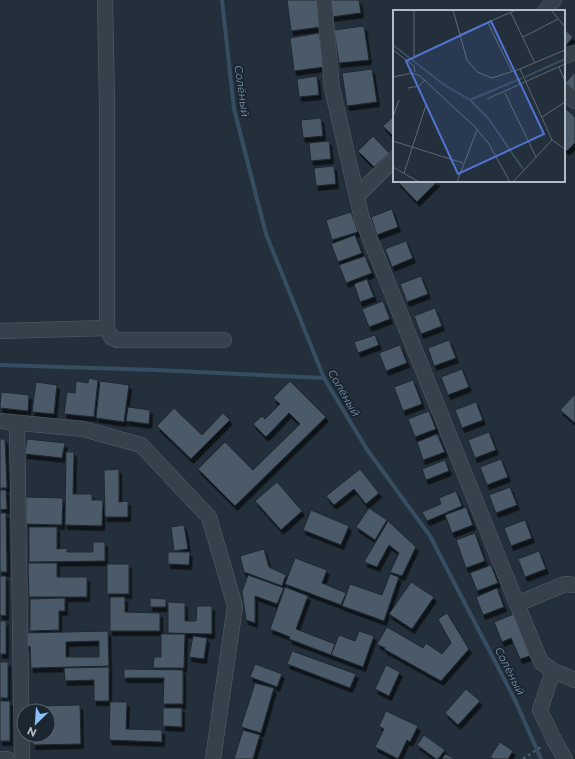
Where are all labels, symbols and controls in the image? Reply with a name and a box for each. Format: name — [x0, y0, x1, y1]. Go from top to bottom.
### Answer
inset map — [393, 10, 565, 182]
water label: Солёный — [231, 64, 253, 118]
water label: Солёный — [325, 367, 363, 420]
water label: Солёный — [492, 645, 528, 698]
north arrow — [16, 703, 56, 743]
text: N — [25, 724, 39, 740]

